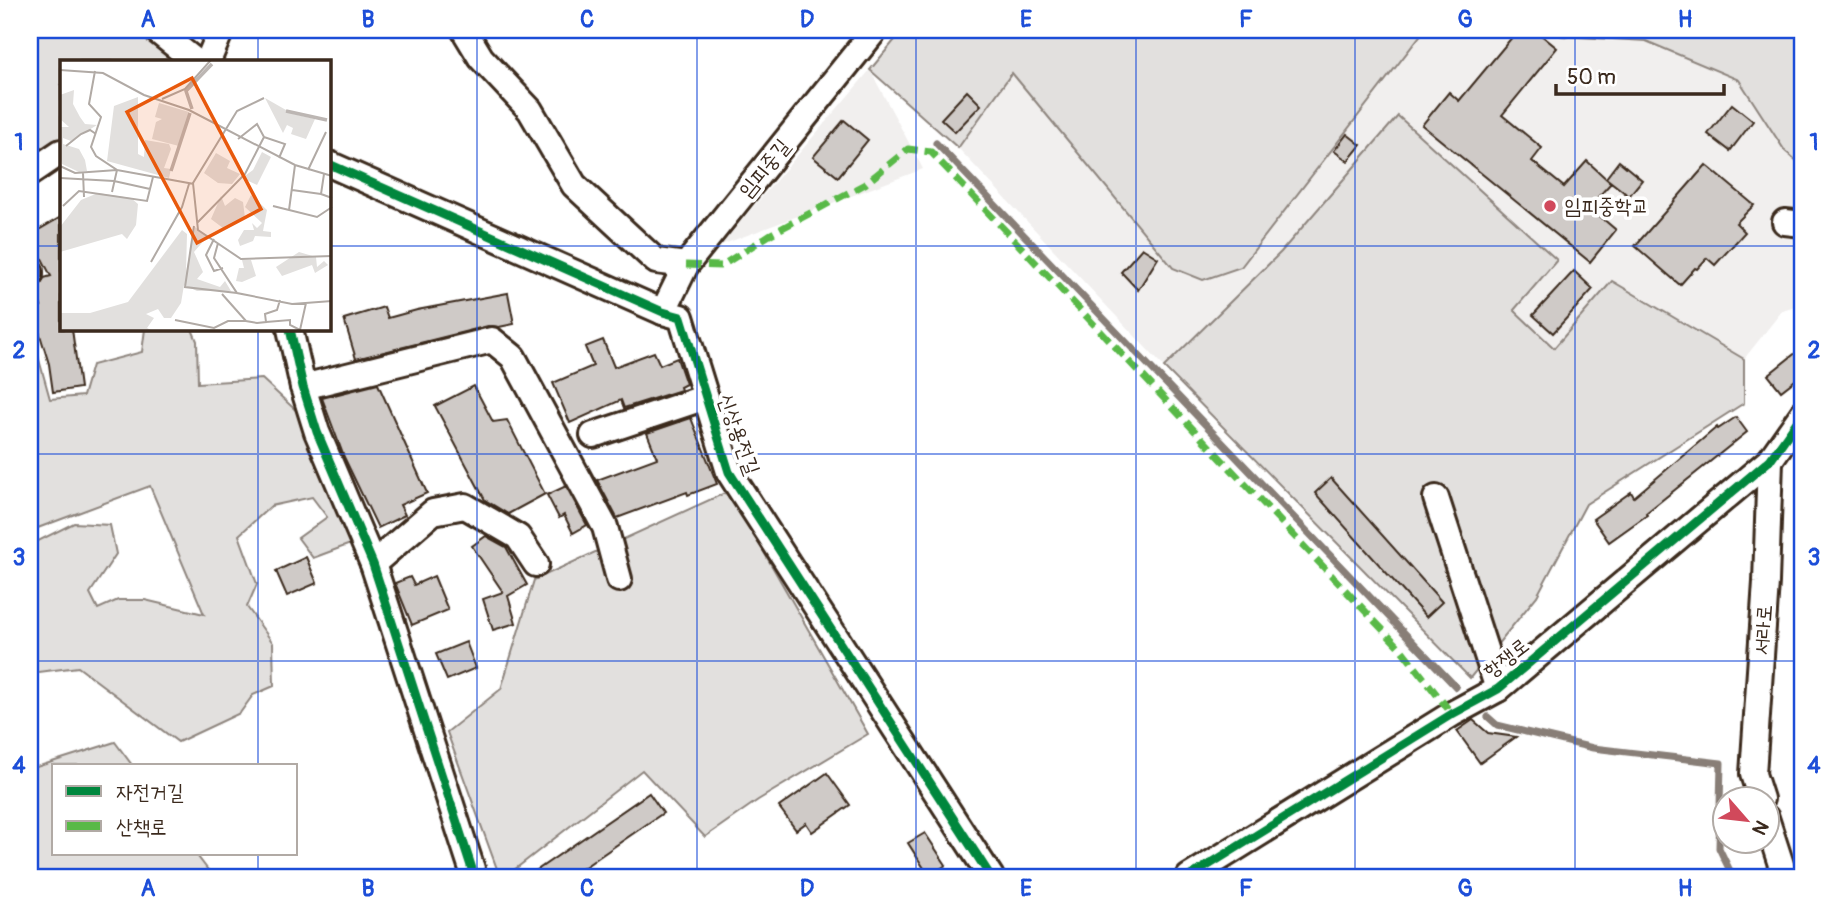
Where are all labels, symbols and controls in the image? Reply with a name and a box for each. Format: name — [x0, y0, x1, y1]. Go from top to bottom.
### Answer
text: A — [141, 5, 156, 34]
text: B — [361, 5, 375, 34]
text: C — [580, 5, 594, 34]
text: D — [800, 5, 814, 34]
text: E — [1020, 5, 1032, 34]
text: F — [1239, 5, 1253, 34]
text: G — [1457, 5, 1473, 34]
text: H — [1678, 5, 1692, 34]
scale bar — [1556, 52, 1724, 96]
inset map — [60, 60, 331, 331]
text: 50 m — [1567, 64, 1616, 91]
text: 1 — [15, 128, 24, 157]
text: 1 — [1810, 128, 1819, 157]
street label: 임피중길 — [733, 133, 796, 203]
place label: 임피중학교 — [1564, 193, 1649, 220]
marker: 임피중학교 — [1542, 198, 1558, 214]
text: 2 — [13, 336, 26, 365]
text: 2 — [1808, 336, 1821, 365]
street label: 신상용전길 — [711, 390, 766, 479]
text: 3 — [13, 543, 25, 572]
text: 3 — [1808, 543, 1820, 572]
street label: 서라로 — [1748, 604, 1779, 656]
street label: 항쟁로 — [1478, 632, 1535, 685]
text: 4 — [12, 751, 26, 780]
text: 4 — [1807, 751, 1821, 780]
legend — [52, 764, 298, 855]
text: 자전거길 — [116, 779, 184, 806]
north arrow — [1710, 785, 1780, 855]
text: 산책로 — [116, 814, 167, 841]
text: N — [1746, 816, 1774, 839]
text: A — [141, 874, 156, 903]
text: B — [361, 874, 375, 903]
text: C — [580, 874, 594, 903]
text: D — [800, 874, 814, 903]
text: E — [1020, 874, 1032, 903]
text: F — [1239, 874, 1253, 903]
text: G — [1457, 874, 1473, 903]
text: H — [1678, 874, 1692, 903]

